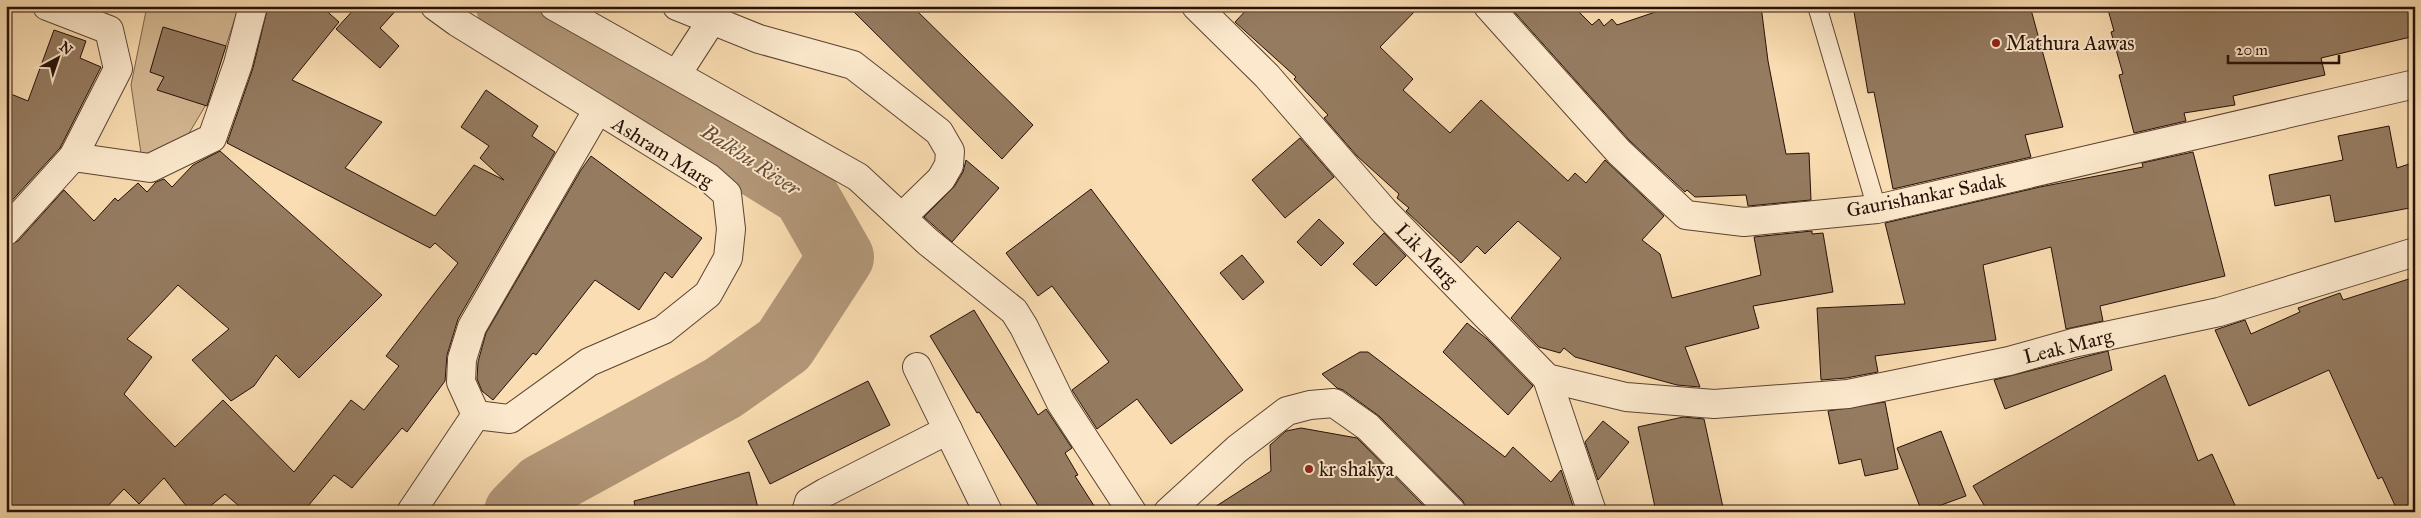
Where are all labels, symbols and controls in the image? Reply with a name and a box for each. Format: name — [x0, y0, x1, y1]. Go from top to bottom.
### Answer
place label: Mathura Aawas — [2006, 31, 2135, 55]
north arrow — [32, 32, 82, 82]
scale bar — [2228, 32, 2340, 64]
marker: Mathura Aawas — [1990, 37, 2002, 49]
text: N — [56, 38, 76, 59]
text: 20 m — [2236, 41, 2268, 59]
street label: Ashram Marg — [607, 111, 719, 194]
water label: Balkhu River — [696, 118, 806, 202]
street label: Gaurishankar Sadak — [1844, 168, 2008, 222]
street label: Lik Marg — [1390, 218, 1464, 293]
street label: Leak Marg — [2021, 323, 2116, 370]
place label: kr shakya — [1319, 457, 1395, 481]
marker: kr shakya — [1303, 463, 1315, 475]

